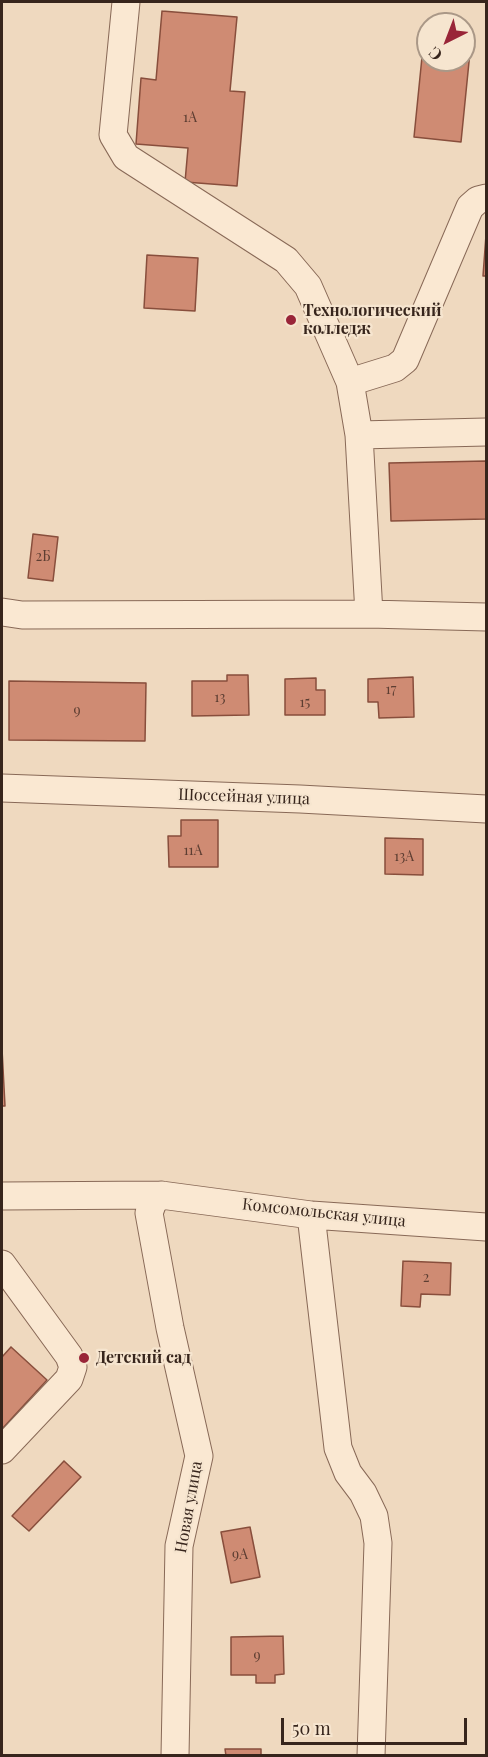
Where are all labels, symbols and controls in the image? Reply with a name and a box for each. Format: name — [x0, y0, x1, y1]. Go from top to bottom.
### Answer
north arrow — [416, 12, 476, 72]
text: С — [424, 43, 446, 66]
house number: 1А — [183, 110, 197, 126]
place label: Технологический колледж — [303, 301, 441, 339]
marker: Технологический колледж — [284, 313, 298, 327]
house number: 2Б — [35, 549, 51, 565]
house number: 17 — [386, 682, 396, 698]
house number: 13 — [214, 690, 226, 706]
house number: 15 — [300, 695, 310, 711]
house number: 9 — [73, 703, 81, 719]
street label: Шоссейная улица — [178, 785, 310, 809]
house number: 11А — [183, 843, 203, 859]
house number: 13А — [394, 849, 414, 865]
street label: Комсомольская улица — [241, 1195, 407, 1231]
house number: 2 — [423, 1270, 429, 1286]
place label: Детский сад — [96, 1348, 191, 1368]
marker: Детский сад — [77, 1351, 91, 1365]
street label: Новая улица — [171, 1460, 207, 1554]
house number: 9А — [232, 1547, 248, 1563]
house number: 9 — [253, 1648, 261, 1664]
scale bar — [284, 1706, 470, 1744]
text: 50 m — [292, 1716, 331, 1740]

